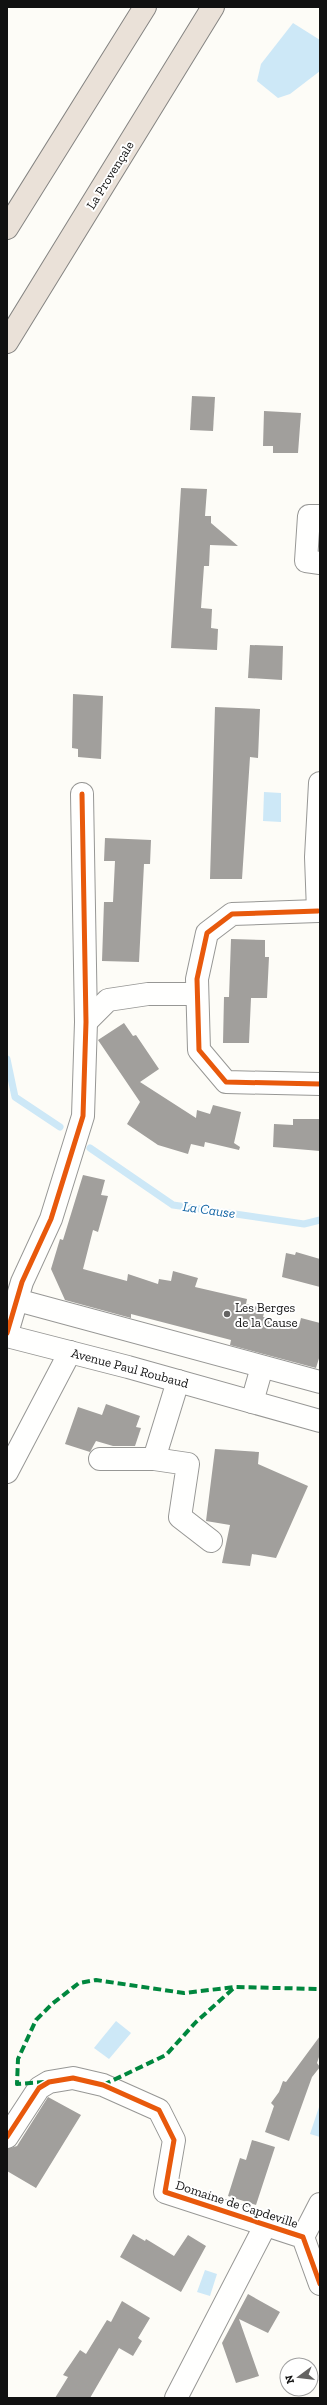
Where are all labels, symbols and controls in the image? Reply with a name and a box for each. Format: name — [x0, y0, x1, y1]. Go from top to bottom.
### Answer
street label: La Provençale — [83, 138, 137, 212]
water label: La Cause — [182, 1198, 236, 1222]
place label: Les Berges de la Cause — [235, 1300, 298, 1330]
marker: Les Berges de la Cause — [222, 1309, 232, 1319]
street label: Avenue Paul Roubaud — [70, 1345, 190, 1391]
street label: Domaine de Capdeville — [174, 2177, 300, 2231]
north arrow — [279, 2357, 319, 2397]
text: N — [282, 2373, 297, 2385]

